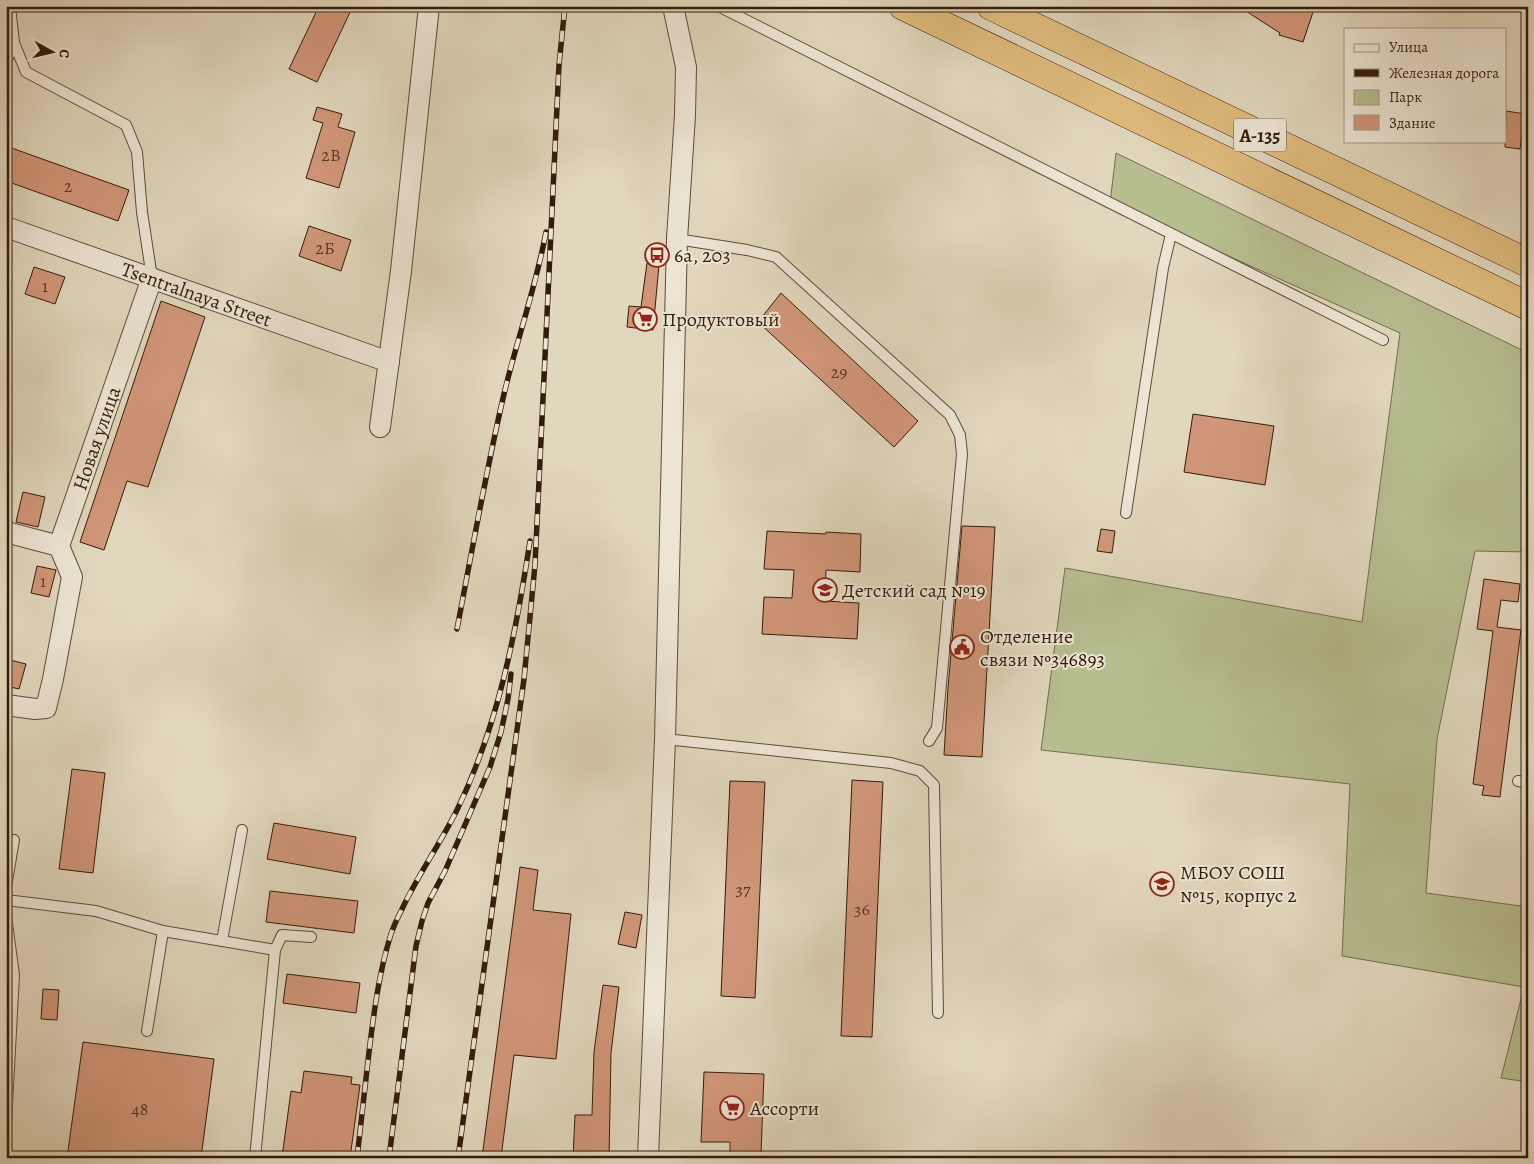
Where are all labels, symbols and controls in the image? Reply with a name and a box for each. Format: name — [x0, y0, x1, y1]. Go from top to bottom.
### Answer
north arrow — [28, 28, 78, 78]
legend — [1344, 28, 1506, 142]
text: Улица — [1389, 37, 1428, 57]
text: С — [54, 48, 74, 60]
text: Железная дорога — [1389, 63, 1499, 83]
text: Парк — [1389, 87, 1422, 107]
text: Здание — [1389, 113, 1436, 133]
road number: А-135 — [1234, 118, 1286, 152]
house number: 2В — [321, 143, 341, 167]
house number: 2 — [64, 174, 73, 198]
house number: 2Б — [315, 236, 335, 260]
bus stop icon: 6a, 203 — [644, 242, 670, 268]
place label: 6a, 203 — [674, 242, 730, 269]
street label: Tsentralnaya Street — [118, 256, 275, 334]
house number: 1 — [42, 274, 48, 298]
supermarket icon: Продуктовый — [632, 306, 658, 332]
place label: Продуктовый — [662, 306, 780, 333]
house number: 29 — [831, 360, 847, 384]
street label: Новая улица — [66, 382, 128, 494]
house number: 1 — [40, 569, 46, 593]
school or university icon: Детский сад №19 — [812, 577, 838, 603]
place label: Детский сад №19 — [842, 577, 986, 604]
place label: Отделение связи №346893 — [980, 623, 1105, 673]
public building icon: Отделение связи №346893 — [949, 634, 975, 660]
place label: МБОУ СОШ №15, корпус 2 — [1180, 859, 1297, 909]
school or university icon: МБОУ СОШ №15, корпус 2 — [1149, 871, 1175, 897]
house number: 37 — [735, 877, 751, 901]
house number: 36 — [854, 897, 870, 921]
supermarket icon: Ассорти — [719, 1095, 745, 1121]
place label: Ассорти — [749, 1095, 819, 1122]
house number: 48 — [132, 1097, 148, 1121]

